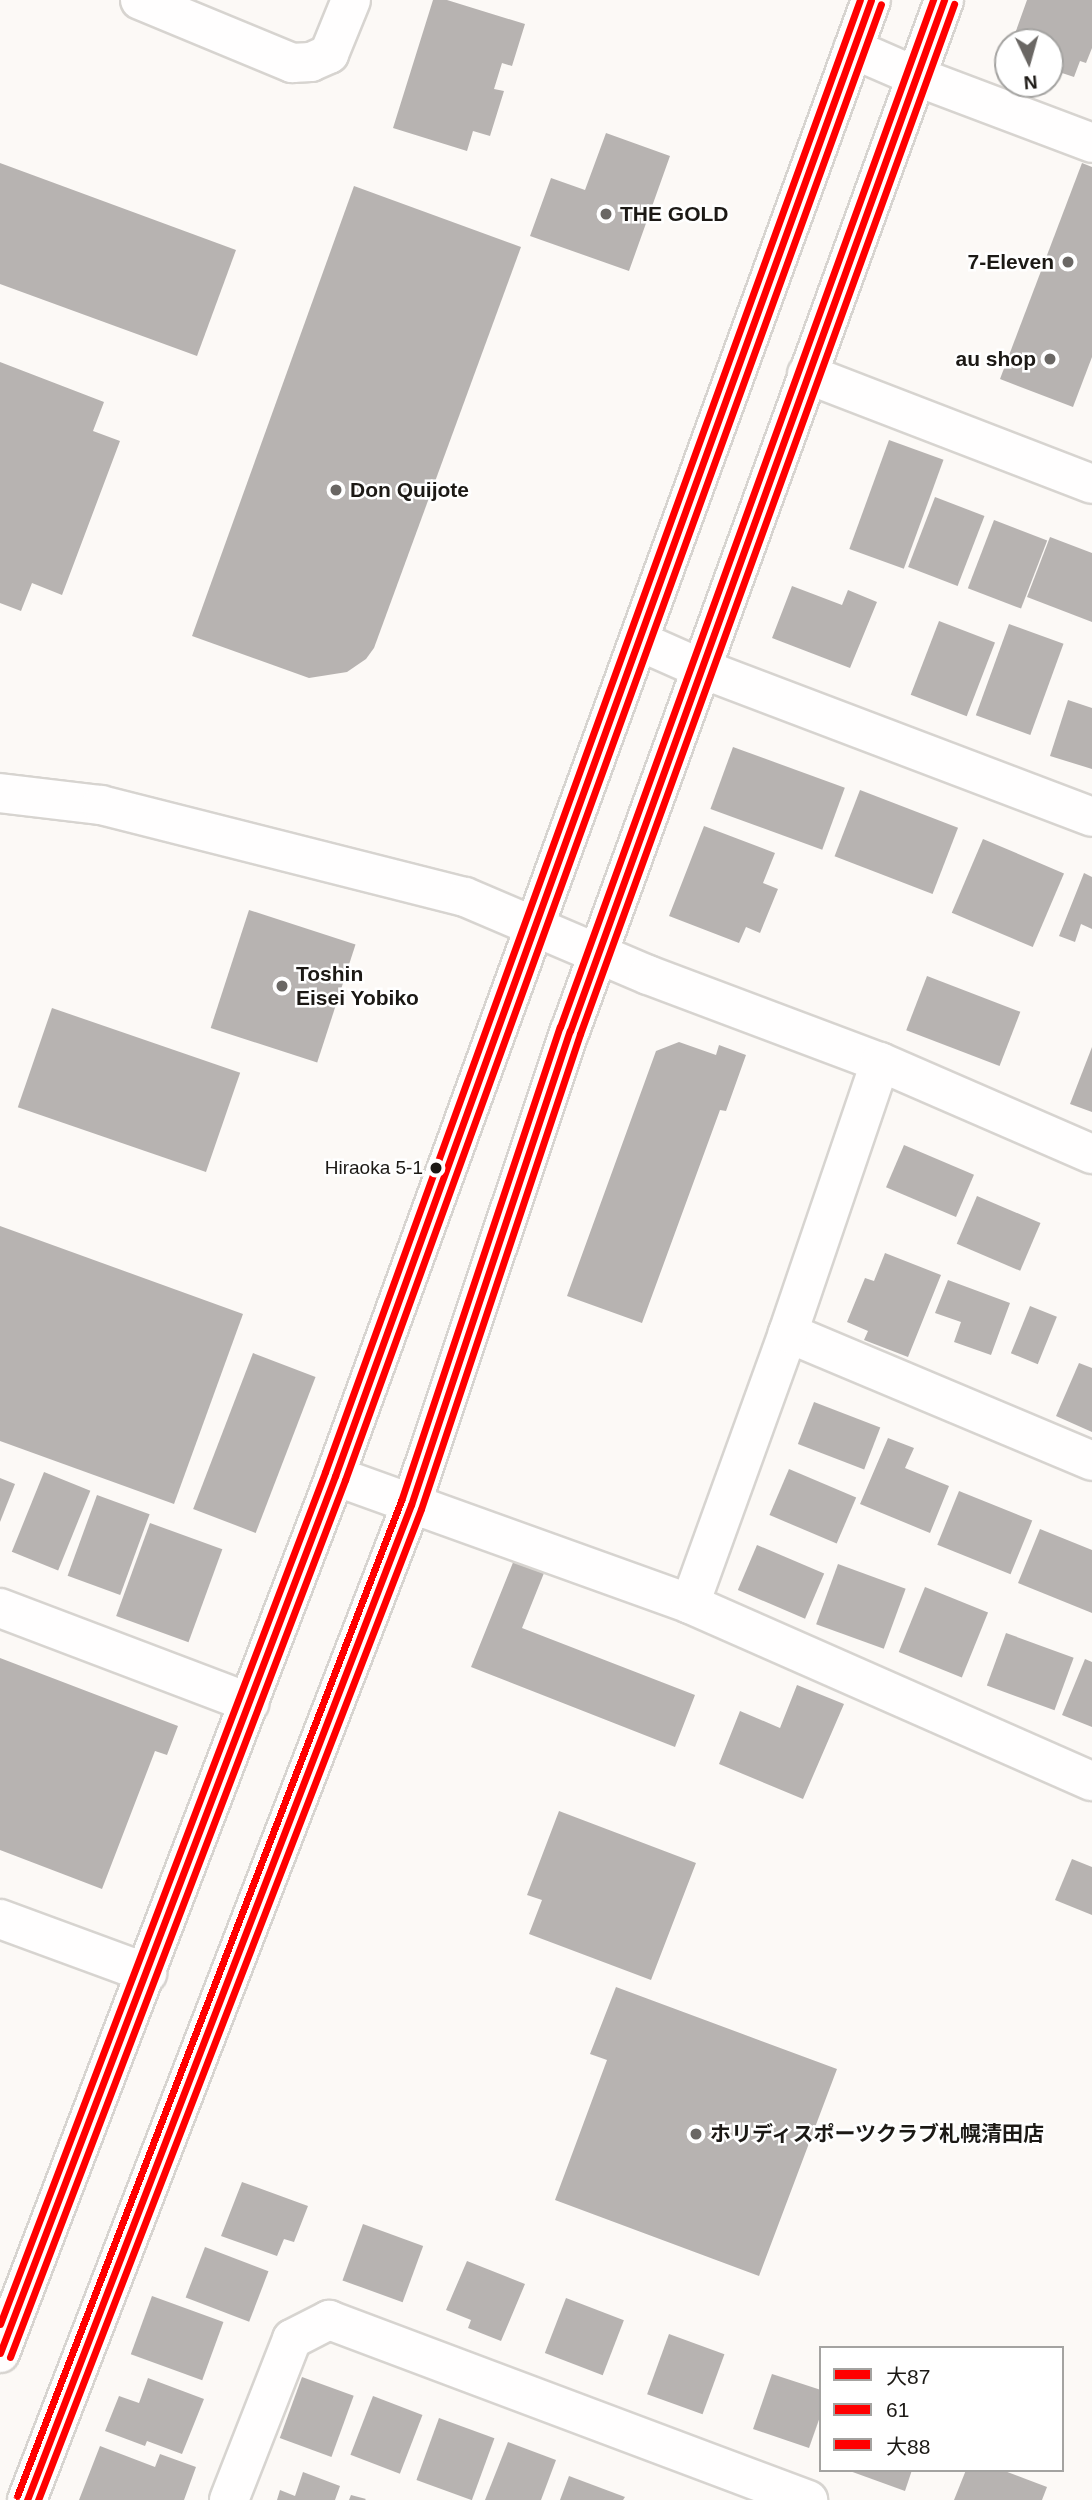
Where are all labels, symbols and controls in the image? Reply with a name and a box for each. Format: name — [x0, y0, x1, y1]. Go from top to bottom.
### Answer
north arrow — [994, 28, 1064, 98]
text: N — [1023, 71, 1038, 93]
place label: THE GOLD — [620, 201, 728, 227]
marker: THE GOLD — [598, 206, 614, 222]
place label: 7-Eleven — [968, 249, 1054, 275]
marker: 7-Eleven — [1060, 254, 1076, 270]
place label: au shop — [955, 346, 1036, 372]
marker: au shop — [1042, 351, 1058, 367]
place label: Don Quijote — [350, 477, 469, 503]
marker: Don Quijote — [328, 482, 344, 498]
place label: Toshin Eisei Yobiko — [296, 961, 419, 1011]
marker: Toshin Eisei Yobiko — [274, 978, 290, 994]
place label: Hiraoka 5-1 — [325, 1157, 423, 1179]
marker: Hiraoka 5-1 — [429, 1161, 443, 1175]
place label: ホリディスポーツクラブ札幌清田店 — [710, 2121, 1046, 2147]
marker: ホリディスポーツクラブ札幌清田店 — [688, 2126, 704, 2142]
legend — [819, 2346, 1064, 2472]
text: 大87 — [886, 2365, 930, 2388]
text: 61 — [886, 2398, 909, 2421]
text: 大88 — [886, 2435, 930, 2458]

